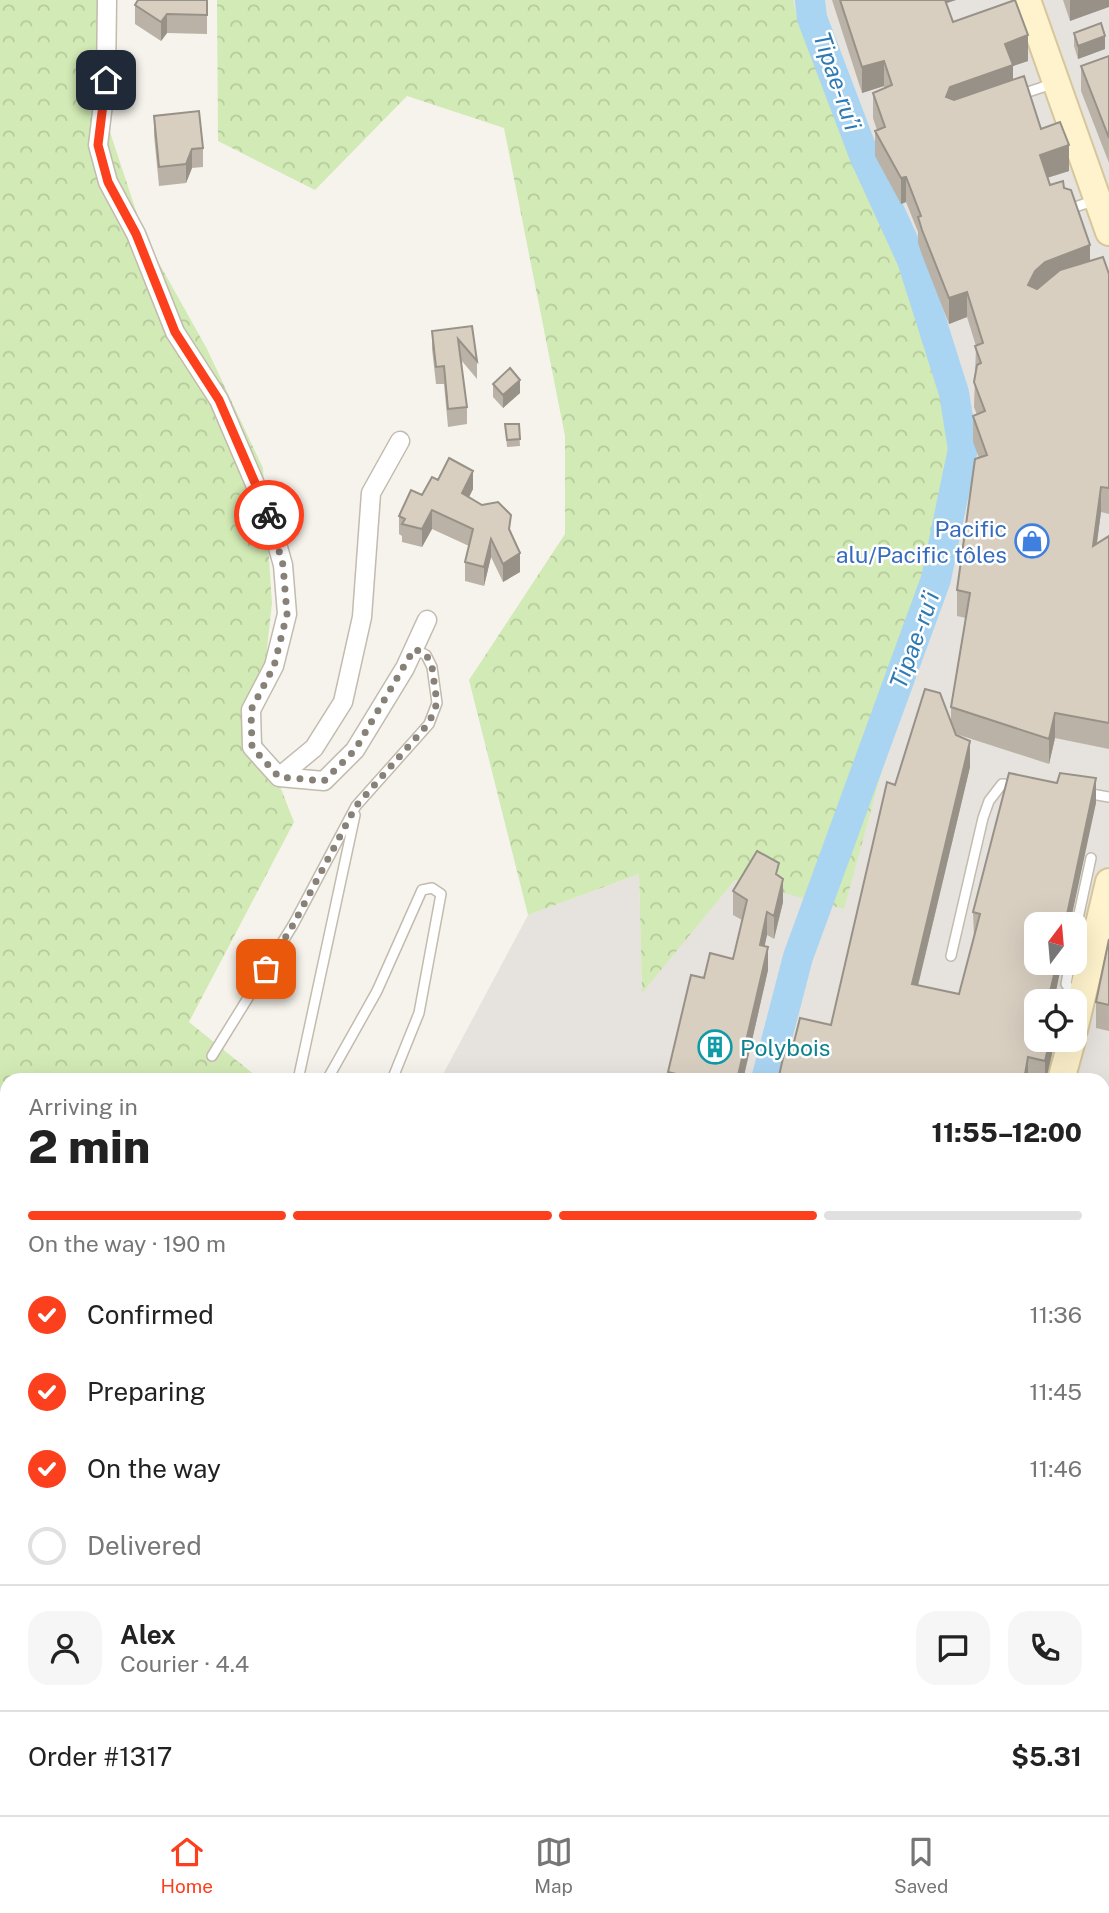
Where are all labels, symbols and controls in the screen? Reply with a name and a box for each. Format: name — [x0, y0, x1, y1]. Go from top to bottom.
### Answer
water label: Tipae-ru’i — [808, 28, 868, 134]
pin — [76, 50, 136, 110]
icon: home — [87, 61, 125, 99]
courier — [234, 480, 304, 550]
icon: bike — [250, 496, 288, 534]
place label: Pacific alu/Pacific tôles — [836, 515, 1007, 568]
shop icon: Pacific alu/Pacific tôles — [1013, 522, 1051, 560]
water label: Tipae-ru’i — [883, 587, 945, 693]
north arrow — [1024, 912, 1087, 975]
map controls — [1024, 912, 1087, 1052]
pin — [236, 939, 296, 999]
icon: bag — [247, 950, 285, 988]
button: locate — [1024, 989, 1087, 1052]
building icon: Polybois — [696, 1028, 734, 1066]
place label: Polybois — [740, 1034, 830, 1061]
text: Arriving in — [28, 1093, 138, 1120]
text: 11:55–12:00 — [932, 1117, 1082, 1148]
text: 2 min — [28, 1119, 150, 1173]
text: On the way · 190 m — [28, 1230, 226, 1257]
icon: check — [28, 1296, 66, 1334]
text: Confirmed — [87, 1299, 214, 1330]
text: 11:36 — [1029, 1301, 1082, 1328]
icon: check — [28, 1373, 66, 1411]
text: Preparing — [87, 1376, 206, 1407]
text: 11:45 — [1029, 1378, 1082, 1405]
icon: check — [28, 1450, 66, 1488]
text: On the way — [87, 1453, 221, 1484]
text: 11:46 — [1029, 1455, 1082, 1482]
text: Delivered — [87, 1530, 202, 1561]
button: person — [28, 1611, 102, 1685]
button: chat — [916, 1611, 990, 1685]
button: phone — [1008, 1611, 1082, 1685]
text: Alex — [120, 1619, 176, 1650]
text: Courier · 4.4 — [120, 1650, 249, 1677]
text: Order #1317 — [28, 1741, 172, 1772]
text: $5.31 — [1011, 1741, 1082, 1772]
tab: Home — [161, 1833, 213, 1897]
tab: Map — [534, 1833, 573, 1897]
tab: Saved — [894, 1833, 948, 1897]

